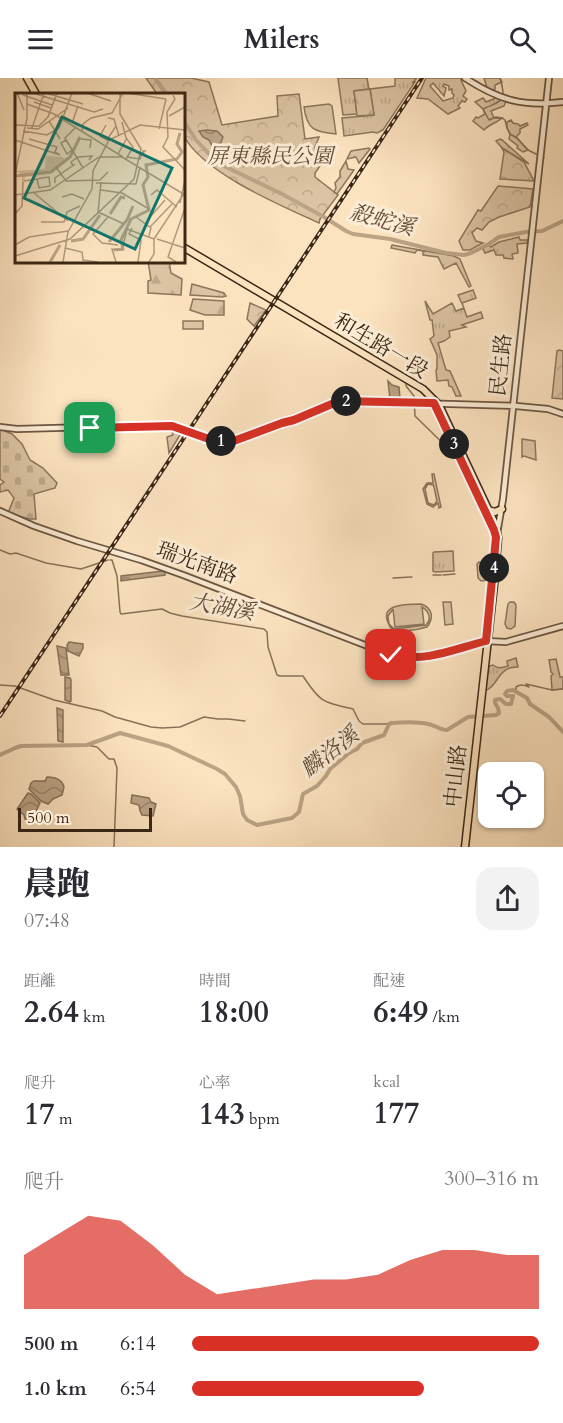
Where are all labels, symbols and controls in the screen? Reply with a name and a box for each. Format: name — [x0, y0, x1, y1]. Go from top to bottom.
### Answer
text: Milers — [244, 21, 319, 58]
icon: menu — [24, 23, 57, 56]
icon: search — [506, 23, 539, 56]
inset map — [15, 93, 184, 262]
park label: 屏東縣民公園 — [207, 142, 336, 171]
water label: 殺蛇溪 — [346, 197, 420, 244]
street label: 和生路一段 — [329, 307, 433, 385]
street label: 民生路 — [483, 332, 519, 398]
pin: 2 — [331, 386, 361, 416]
text: 2 — [342, 390, 350, 412]
pin — [64, 402, 115, 453]
icon: arrive — [73, 411, 106, 444]
pin: 1 — [206, 426, 236, 456]
pin: 3 — [439, 429, 469, 459]
text: 1 — [217, 430, 225, 452]
text: 3 — [450, 433, 458, 455]
street label: 瑞光南路 — [153, 535, 241, 591]
pin: 4 — [479, 553, 509, 583]
text: 4 — [490, 557, 498, 579]
water label: 大湖溪 — [187, 586, 259, 628]
pin — [365, 629, 416, 680]
icon: check — [374, 638, 407, 671]
water label: 麟洛溪 — [295, 719, 367, 784]
street label: 中山路 — [438, 743, 474, 809]
map controls — [478, 762, 544, 828]
button: locate — [478, 762, 544, 828]
scale bar — [18, 805, 152, 832]
text: 500 m — [27, 807, 69, 829]
text: 晨跑 — [24, 862, 90, 907]
button: share — [476, 867, 539, 930]
text: 07:48 — [24, 907, 70, 934]
text: 距離 — [24, 970, 56, 992]
text: 時間 — [199, 970, 231, 992]
text: 配速 — [373, 970, 405, 992]
text: 2.64 — [24, 992, 79, 1033]
text: 18:00 — [199, 992, 269, 1033]
text: 6:49 — [373, 992, 428, 1033]
text: km — [79, 1006, 105, 1028]
text: /km — [428, 1006, 460, 1028]
text: kcal — [373, 1071, 400, 1093]
text: 爬升 — [24, 1072, 56, 1094]
text: 心率 — [199, 1072, 231, 1094]
text: 177 — [373, 1093, 419, 1134]
text: 17 — [24, 1094, 55, 1135]
text: 143 — [199, 1094, 245, 1135]
text: m — [55, 1108, 73, 1130]
text: bpm — [245, 1108, 280, 1130]
text: 300–316 m — [444, 1165, 539, 1192]
text: 爬升 — [24, 1168, 64, 1195]
text: 500 m — [24, 1330, 79, 1357]
text: 6:14 — [120, 1330, 156, 1357]
text: 1.0 km — [24, 1375, 87, 1402]
text: 6:54 — [120, 1375, 156, 1402]

